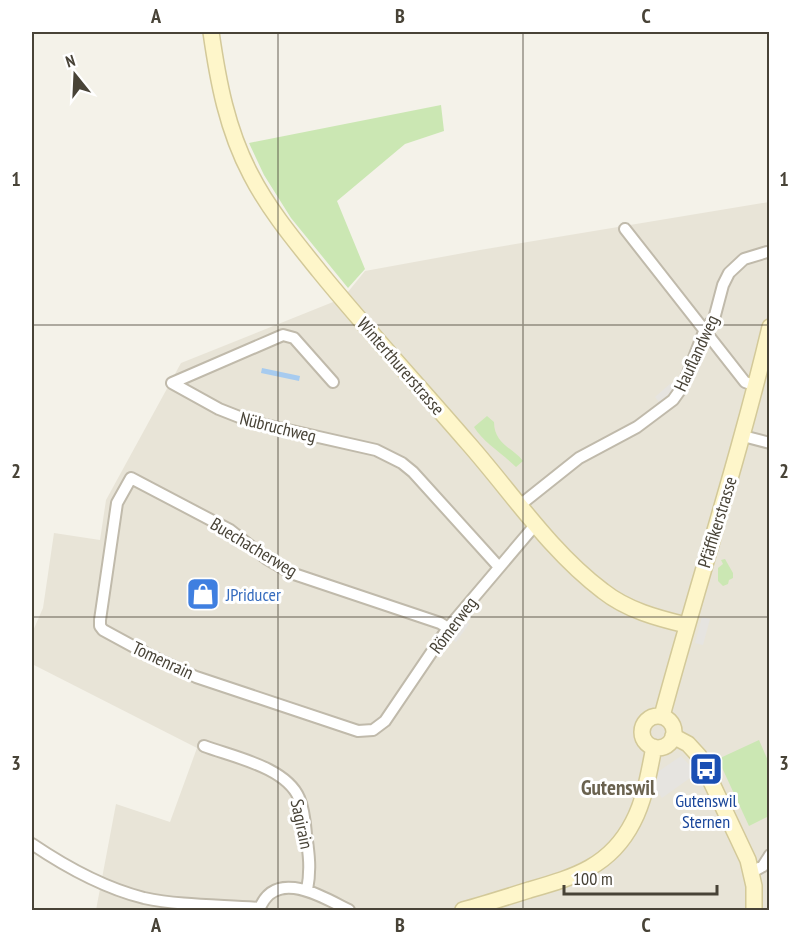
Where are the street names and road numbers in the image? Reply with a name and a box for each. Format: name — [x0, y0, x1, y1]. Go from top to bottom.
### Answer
street label: Hauflandweg — [668, 311, 724, 395]
street label: Winterthurerstrasse — [352, 312, 450, 420]
street label: Nübruchweg — [237, 406, 319, 448]
street label: Pfäffikerstrasse — [692, 474, 742, 570]
street label: Buechacherweg — [206, 512, 302, 582]
street label: Römerweg — [424, 592, 482, 658]
street label: Tomenrain — [129, 636, 197, 684]
street label: Sagirain — [285, 797, 319, 851]

